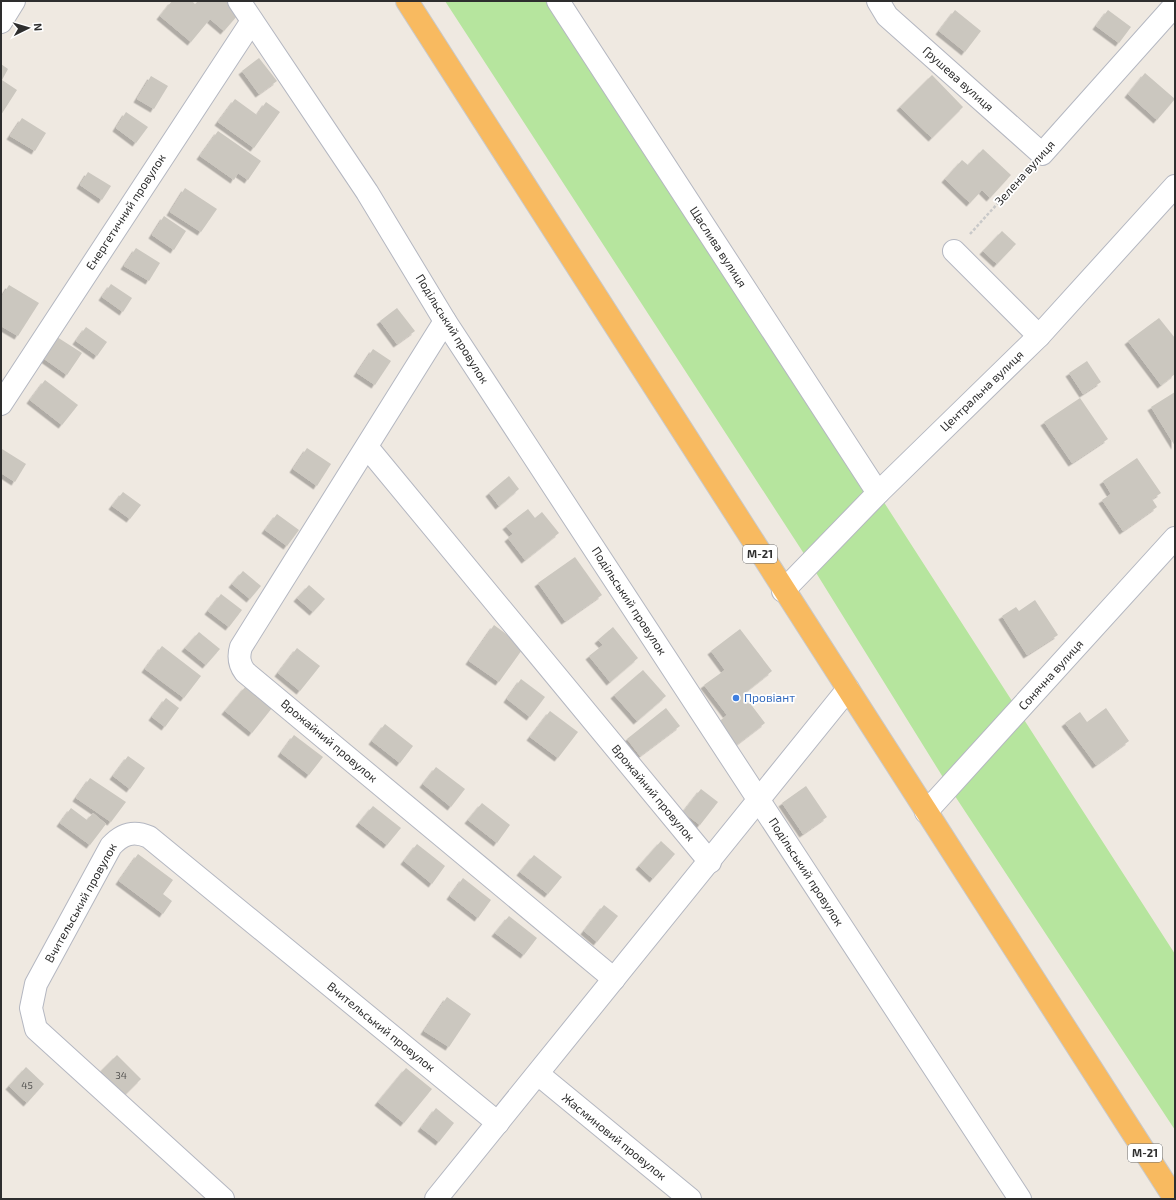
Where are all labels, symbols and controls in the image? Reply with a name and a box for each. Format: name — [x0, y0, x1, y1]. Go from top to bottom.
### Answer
north arrow — [8, 8, 48, 48]
text: N — [32, 23, 45, 32]
street label: Грушева вулиця — [920, 43, 997, 114]
street label: Зелена вулиця — [991, 137, 1058, 208]
street label: Енергетичний провулок — [82, 150, 169, 273]
street label: Щаслива вулиця — [687, 203, 750, 290]
street label: Подільський провулок — [413, 271, 493, 387]
street label: Центральна вулиця — [937, 347, 1027, 434]
street label: Подільський провулок — [589, 544, 670, 658]
road number: М-21 — [743, 545, 777, 563]
street label: Сонячна вулиця — [1015, 636, 1086, 713]
place label: Провіант — [744, 690, 795, 704]
marker: Провіант — [731, 693, 741, 703]
street label: Врожайний провулок — [278, 696, 381, 786]
street label: Врожайний провулок — [609, 741, 699, 844]
street label: Подільський провулок — [766, 815, 847, 929]
street label: Вчительський провулок — [41, 840, 120, 965]
street label: Вчительський провулок — [324, 978, 439, 1075]
house number: 34 — [115, 1069, 127, 1081]
house number: 45 — [21, 1079, 33, 1091]
street label: Жасминовий провулок — [559, 1090, 670, 1184]
road number: М-21 — [1128, 1144, 1162, 1162]

